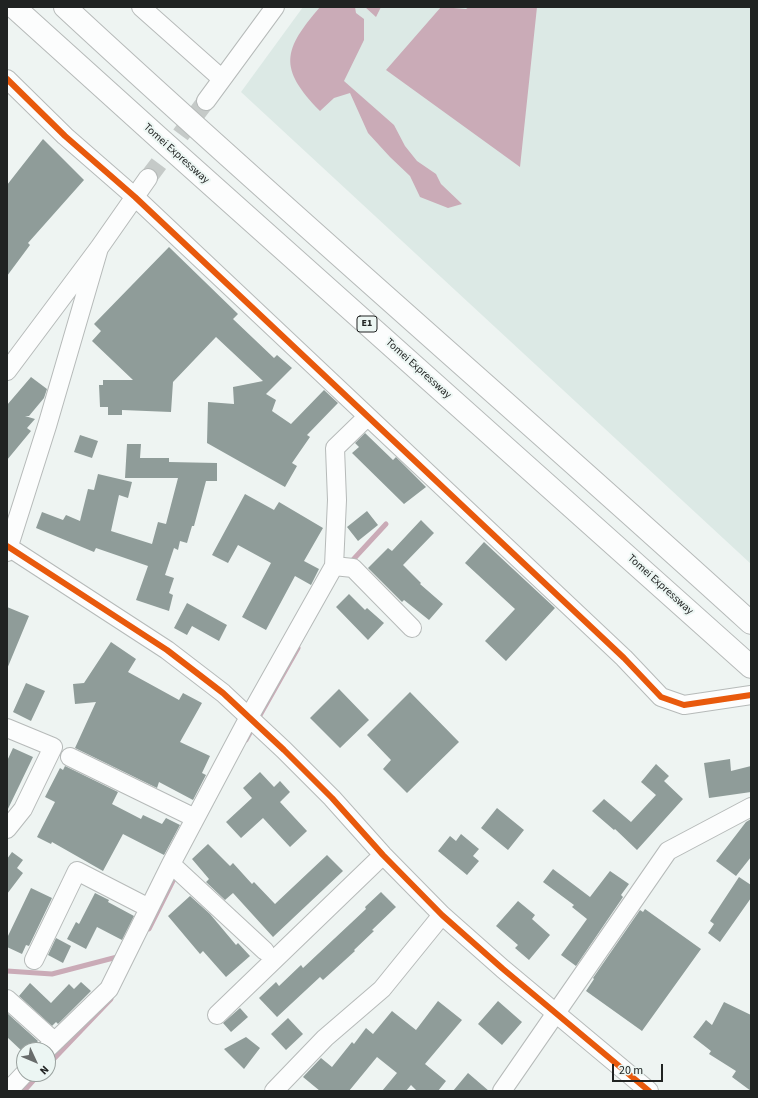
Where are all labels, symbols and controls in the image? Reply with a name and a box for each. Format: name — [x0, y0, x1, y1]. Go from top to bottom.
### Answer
street label: Tomei Expressway — [140, 121, 212, 187]
road number: E1 — [357, 316, 377, 332]
street label: Tomei Expressway — [382, 336, 454, 402]
street label: Tomei Expressway — [624, 552, 696, 618]
north arrow — [16, 1042, 56, 1082]
scale bar — [614, 1056, 665, 1082]
text: N — [36, 1062, 52, 1078]
text: 20 m — [619, 1062, 643, 1079]

